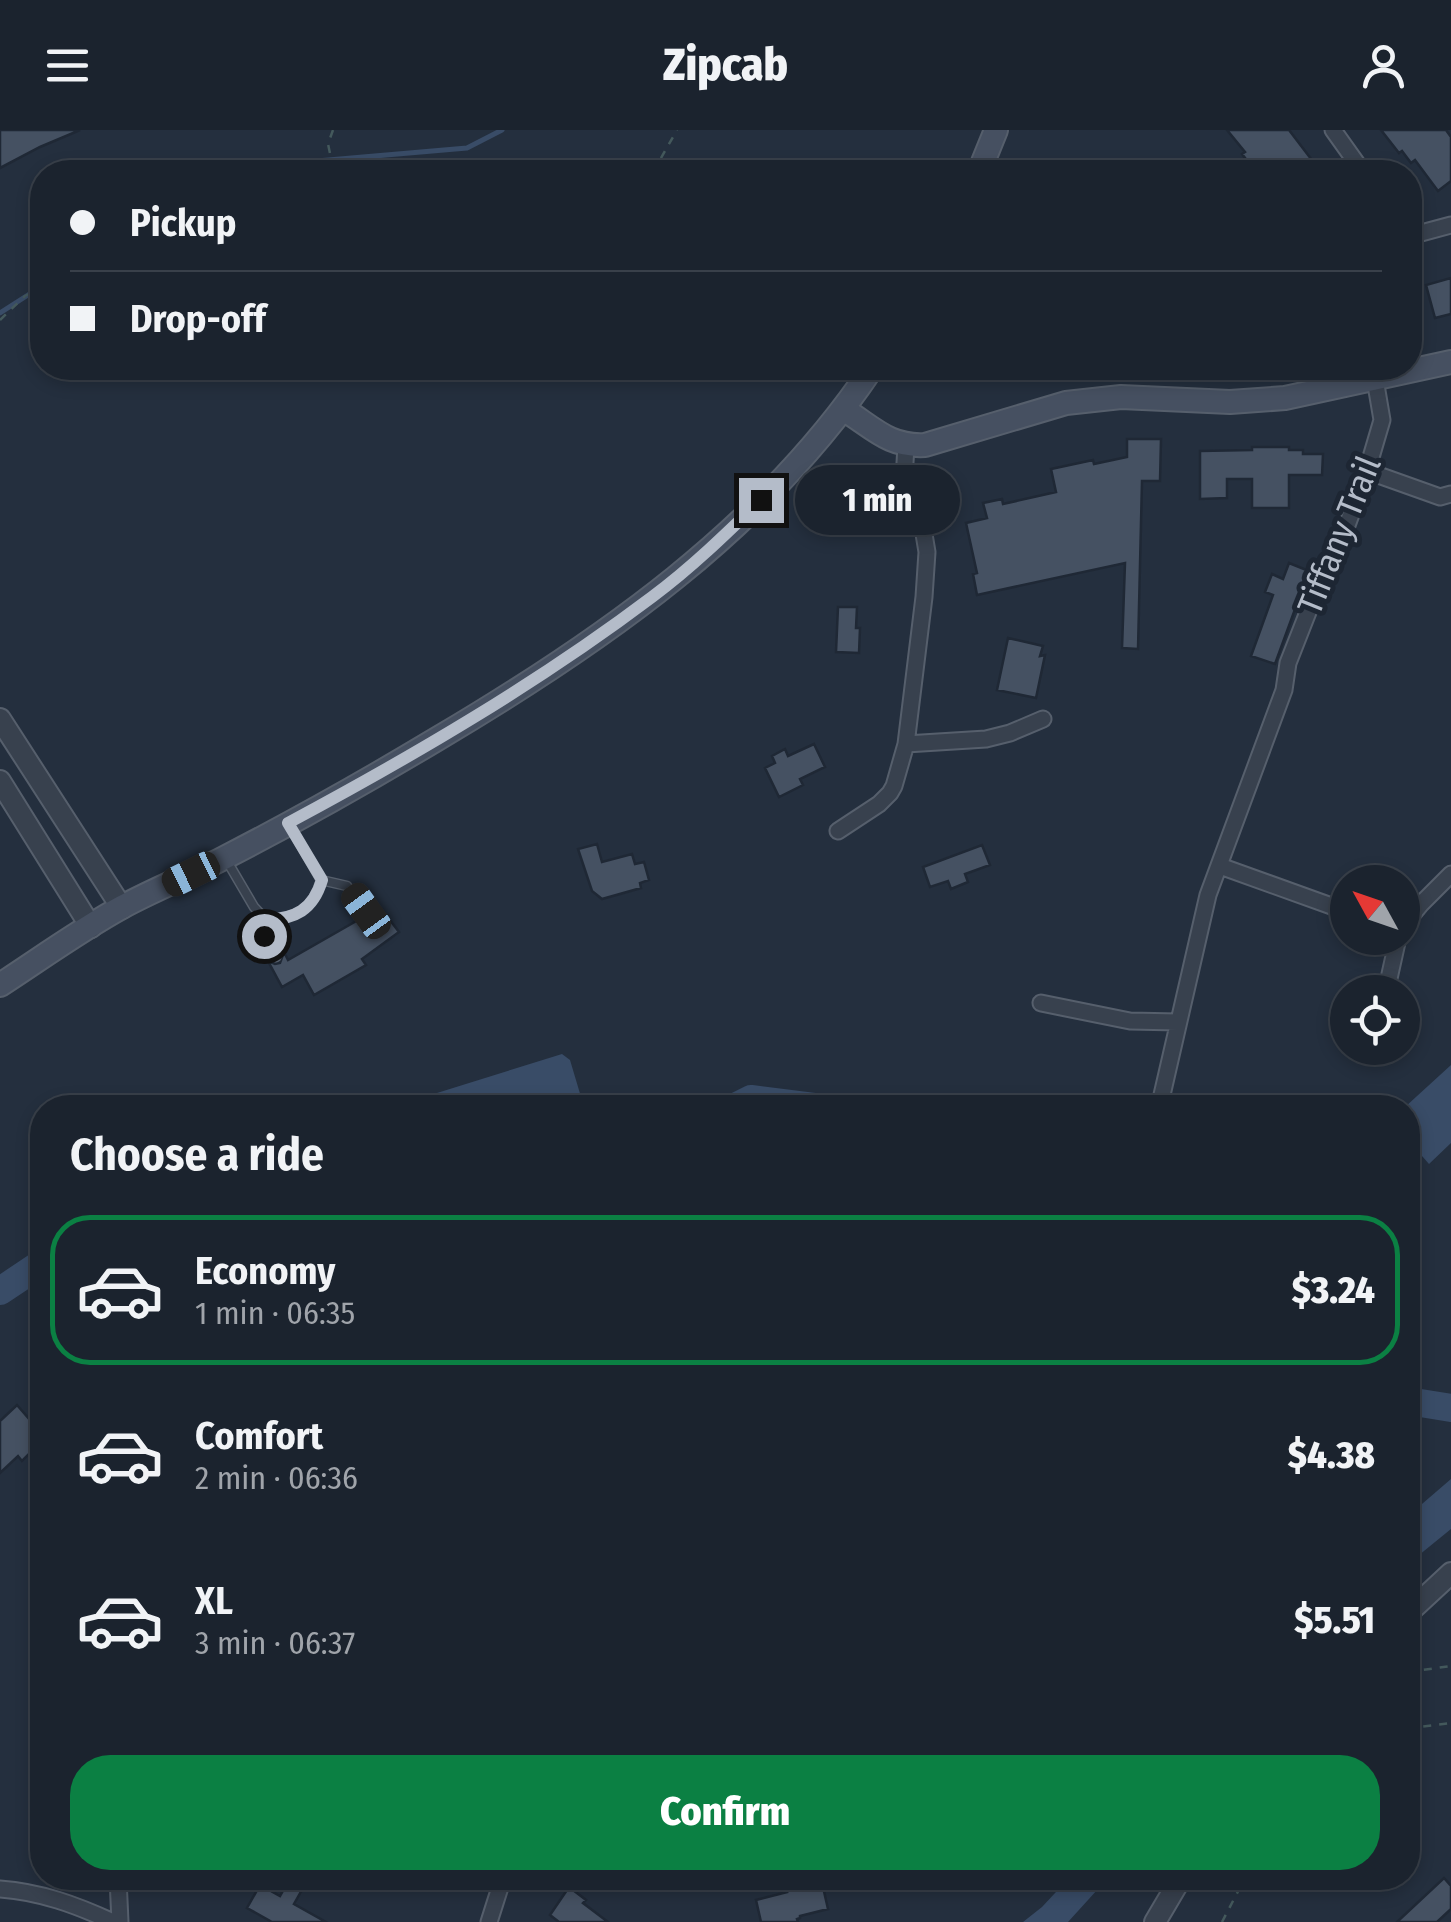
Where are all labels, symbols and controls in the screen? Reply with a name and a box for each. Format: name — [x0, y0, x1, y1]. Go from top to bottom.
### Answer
icon: menu — [40, 38, 95, 93]
text: Zipcab — [663, 38, 788, 92]
icon: person — [1356, 38, 1411, 93]
text: Pickup — [130, 200, 236, 246]
text: Drop-off — [130, 296, 266, 342]
street label: Tiffany Trail — [1288, 450, 1390, 620]
callout: 1 min — [796, 465, 961, 535]
route end — [739, 478, 784, 523]
text: 1 min — [843, 481, 912, 519]
car — [157, 847, 225, 901]
north arrow — [1330, 865, 1420, 955]
map controls — [1330, 865, 1420, 1065]
car — [336, 878, 396, 944]
route start — [242, 914, 287, 959]
button: locate — [1330, 975, 1420, 1065]
text: Choose a ride — [70, 1128, 324, 1182]
icon: car — [75, 1245, 165, 1335]
text: Economy — [195, 1248, 335, 1294]
text: $3.24 — [1292, 1267, 1375, 1313]
text: 1 min · 06:35 — [195, 1294, 355, 1332]
icon: car — [75, 1410, 165, 1500]
text: Comfort — [195, 1413, 323, 1459]
text: $4.38 — [1288, 1432, 1375, 1478]
text: 2 min · 06:36 — [195, 1459, 358, 1497]
icon: car — [75, 1575, 165, 1665]
text: XL — [195, 1578, 233, 1624]
text: $5.51 — [1294, 1597, 1375, 1643]
text: 3 min · 06:37 — [195, 1624, 355, 1662]
button: Confirm — [70, 1755, 1380, 1870]

